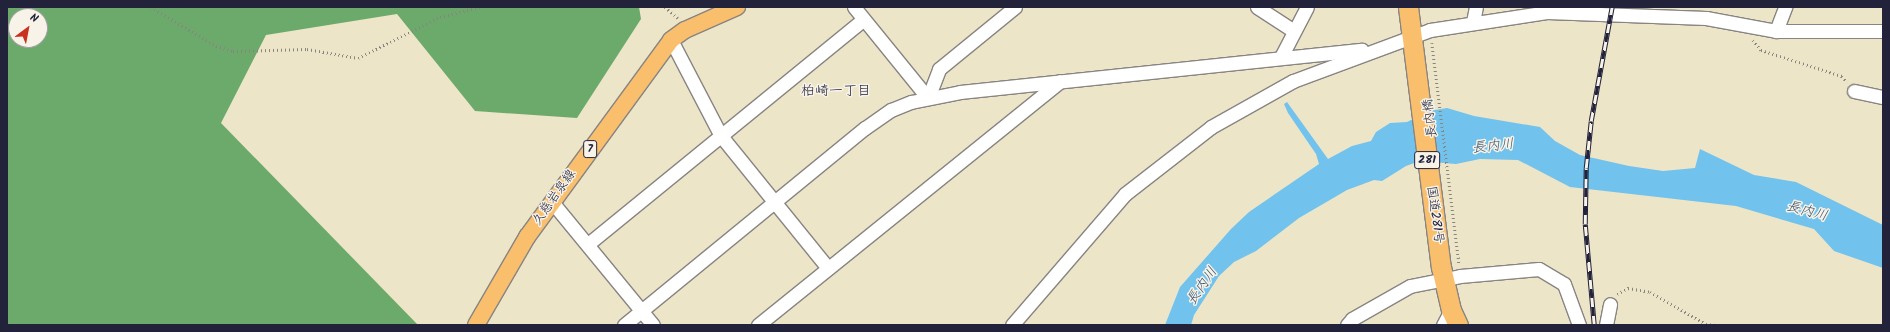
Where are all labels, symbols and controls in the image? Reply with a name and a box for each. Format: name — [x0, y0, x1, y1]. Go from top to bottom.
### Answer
north arrow — [8, 8, 48, 48]
text: N — [26, 9, 42, 28]
district label: 柏崎一丁目 — [801, 83, 871, 99]
street label: 長内橋 — [1421, 98, 1441, 138]
water label: 長内川 — [1471, 135, 1515, 157]
road number: 7 — [583, 139, 597, 159]
road number: 281 — [1414, 150, 1440, 170]
street label: 久慈岩泉線 — [530, 167, 580, 229]
street label: 国道281号 — [1422, 185, 1446, 245]
water label: 長内川 — [1785, 197, 1829, 225]
water label: 長内川 — [1183, 264, 1221, 308]

